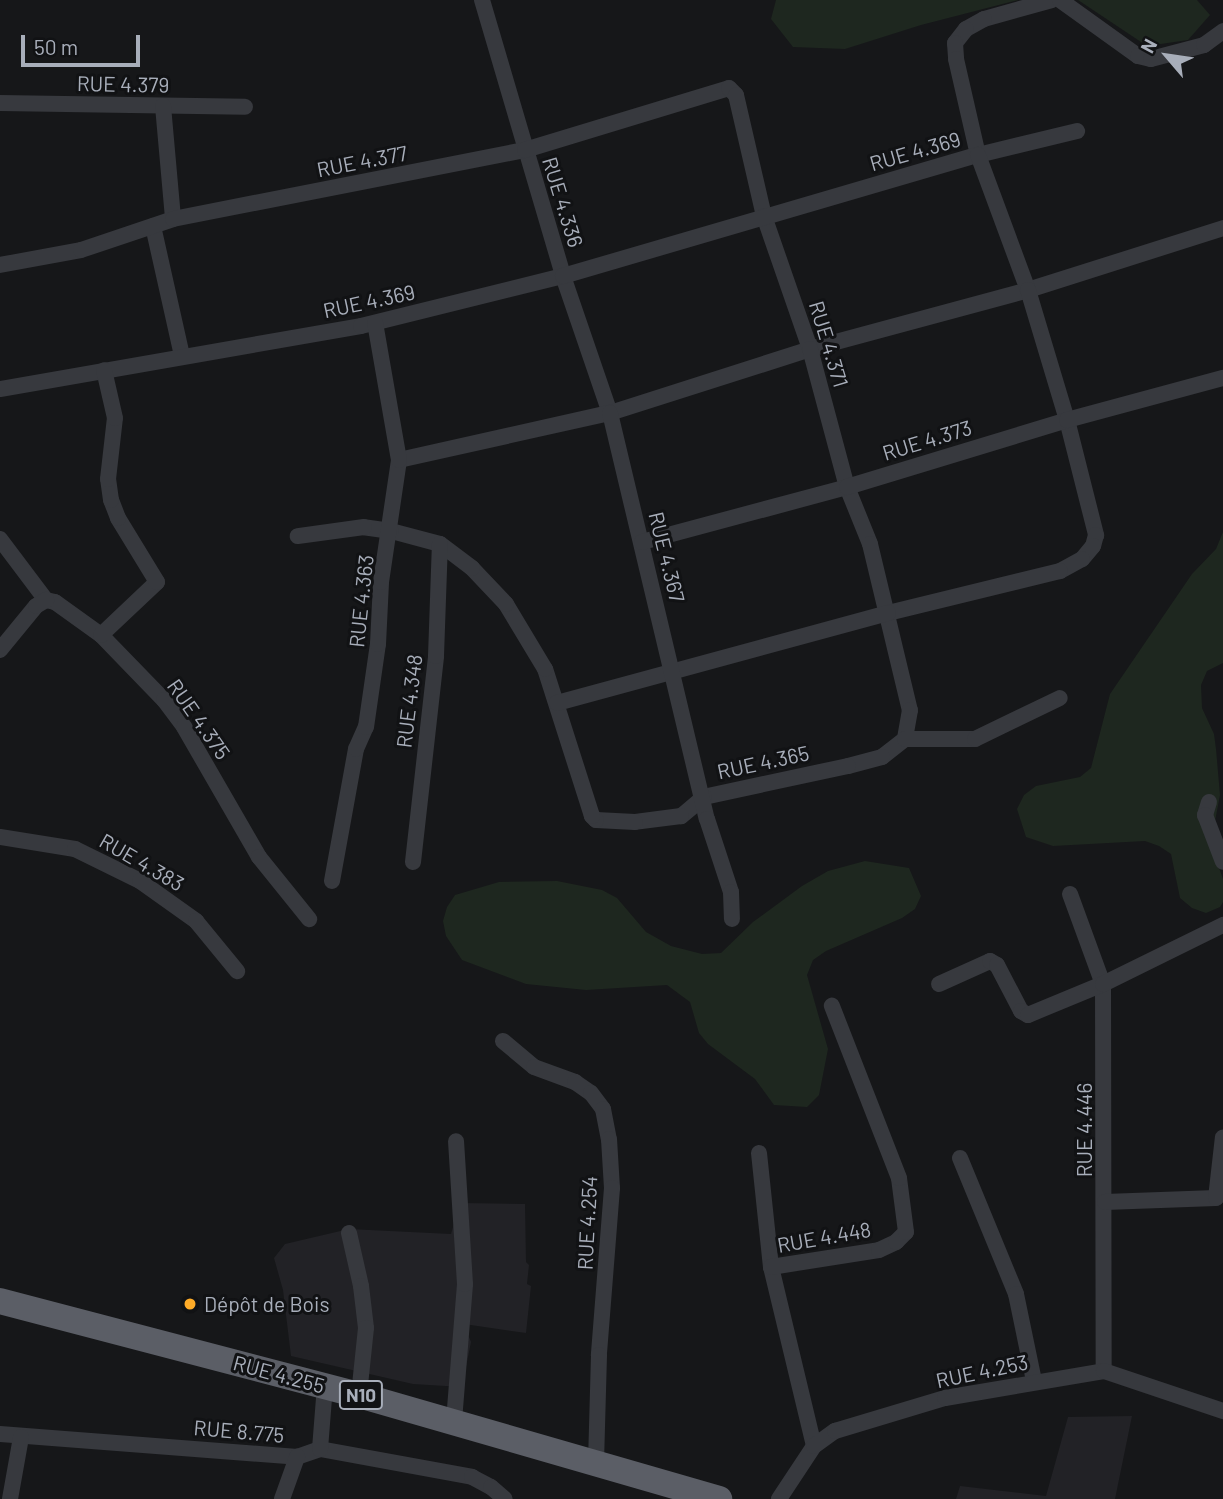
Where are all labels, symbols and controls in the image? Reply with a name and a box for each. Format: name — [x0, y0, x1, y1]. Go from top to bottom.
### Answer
scale bar — [24, 21, 144, 65]
north arrow — [1132, 21, 1202, 91]
text: 50 m — [34, 34, 78, 59]
text: N — [1135, 34, 1161, 57]
street label: RUE 4.379 — [77, 71, 169, 97]
street label: RUE 4.369 — [867, 126, 963, 176]
street label: RUE 4.377 — [315, 140, 409, 182]
street label: RUE 4.336 — [537, 154, 589, 250]
street label: RUE 4.369 — [321, 279, 417, 323]
street label: RUE 4.371 — [804, 298, 854, 390]
street label: RUE 4.373 — [879, 414, 975, 466]
street label: RUE 4.367 — [644, 509, 690, 605]
street label: RUE 4.363 — [344, 553, 378, 649]
street label: RUE 4.348 — [391, 653, 427, 749]
street label: RUE 4.375 — [162, 674, 236, 764]
street label: RUE 4.365 — [715, 740, 811, 784]
street label: RUE 4.383 — [95, 828, 189, 896]
street label: RUE 4.446 — [1071, 1083, 1097, 1177]
street label: RUE 4.254 — [572, 1175, 602, 1271]
street label: RUE 4.448 — [775, 1216, 873, 1258]
place label: Dépôt de Bois — [204, 1291, 330, 1317]
marker: Dépôt de Bois — [182, 1296, 198, 1312]
street label: RUE 4.253 — [934, 1349, 1030, 1393]
street label: RUE 4.255 — [231, 1350, 327, 1398]
road number: N10 — [338, 1380, 384, 1410]
street label: RUE 8.775 — [193, 1414, 285, 1448]

